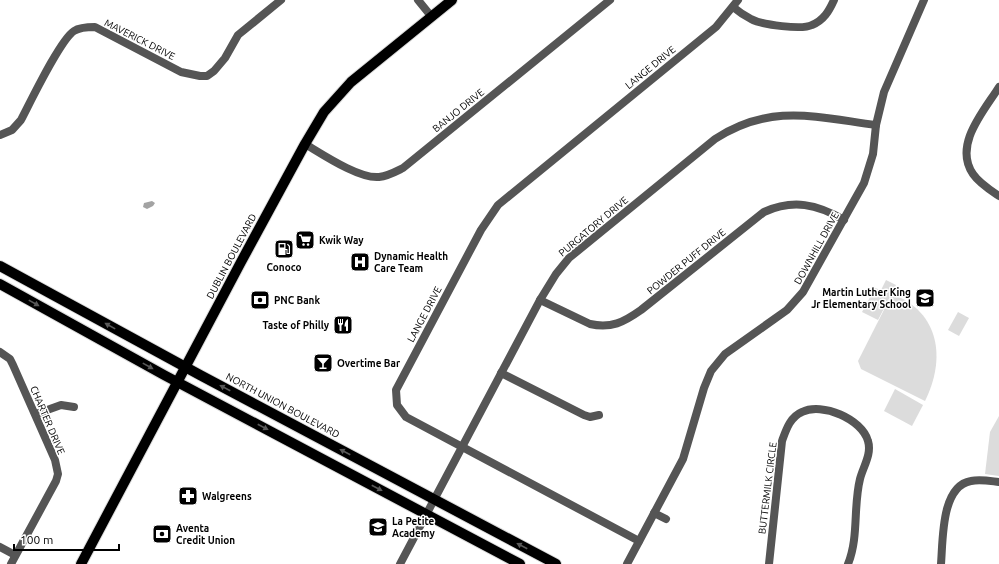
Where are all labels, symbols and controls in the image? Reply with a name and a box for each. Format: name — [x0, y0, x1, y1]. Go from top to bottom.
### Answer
street label: MAVERICK DRIVE — [103, 17, 177, 62]
street label: LANGE DRIVE — [623, 44, 678, 91]
street label: BANJO DRIVE — [430, 86, 486, 134]
street label: PURGATORY DRIVE — [557, 194, 630, 258]
street label: DOWNHILL DRIVE — [792, 210, 841, 286]
street label: DUBLIN BOULEVARD — [204, 212, 259, 301]
street label: POWDER PUFF DRIVE — [645, 226, 728, 296]
supermarket icon: Kwik Way — [294, 229, 316, 251]
place label: Kwik Way — [319, 235, 364, 246]
fuel station icon: Conoco — [273, 238, 295, 260]
hospital icon: Dynamic Health Care Team — [349, 251, 371, 273]
place label: Dynamic Health Care Team — [374, 251, 448, 274]
place label: Conoco — [267, 262, 301, 273]
street label: LANGE DRIVE — [405, 284, 444, 344]
place label: Martin Luther King Jr Elementary School — [811, 287, 911, 310]
school or university icon: Martin Luther King Jr Elementary School — [914, 287, 936, 309]
bank icon: PNC Bank — [249, 289, 271, 311]
place label: PNC Bank — [274, 295, 320, 306]
one-way arrow — [28, 300, 40, 307]
restaurant icon: Taste of Philly — [332, 314, 354, 336]
place label: Taste of Philly — [262, 320, 330, 331]
one-way arrow — [105, 322, 116, 329]
bar icon: Overtime Bar — [312, 352, 334, 374]
place label: Overtime Bar — [337, 358, 401, 369]
one-way arrow — [142, 363, 154, 369]
street label: NORTH UNION BOULEVARD — [224, 371, 341, 440]
street label: CHARTER DRIVE — [28, 384, 67, 456]
one-way arrow — [219, 385, 230, 391]
one-way arrow — [257, 424, 269, 430]
street label: BUTTERMILK CIRCLE — [756, 441, 779, 535]
one-way arrow — [339, 449, 351, 455]
pharmacy icon: Walgreens — [177, 485, 199, 507]
one-way arrow — [372, 485, 383, 492]
place label: Walgreens — [202, 491, 252, 502]
school or university icon: La Petite Academy — [367, 516, 389, 538]
place label: La Petite Academy — [392, 516, 435, 539]
bank icon: Aventa Credit Union — [151, 523, 173, 545]
place label: Aventa Credit Union — [176, 523, 235, 546]
scale bar — [14, 526, 119, 552]
text: 100 m — [20, 533, 53, 546]
one-way arrow — [516, 543, 528, 549]

